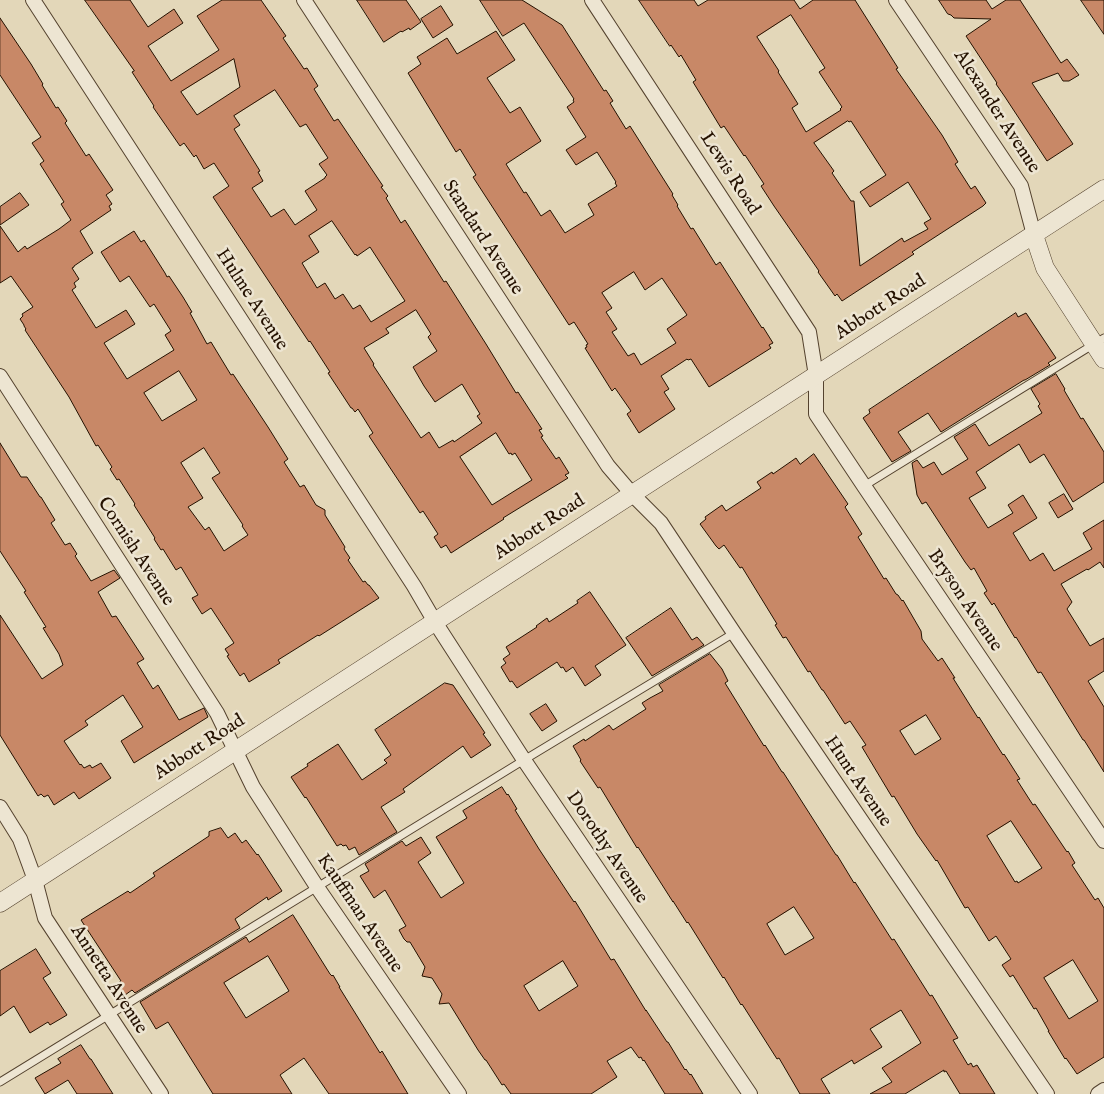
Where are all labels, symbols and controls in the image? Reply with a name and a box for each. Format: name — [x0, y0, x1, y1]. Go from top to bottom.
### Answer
street label: Alexander Avenue — [948, 46, 1044, 178]
street label: Lewis Road — [694, 128, 764, 220]
street label: Standard Avenue — [436, 176, 528, 300]
street label: Hulme Avenue — [210, 245, 292, 355]
street label: Abbott Road — [831, 270, 931, 346]
street label: Abbott Road — [490, 490, 590, 566]
street label: Cornish Avenue — [91, 493, 179, 611]
street label: Bryson Avenue — [922, 546, 1006, 656]
street label: Abbott Road — [150, 710, 250, 786]
street label: Hunt Avenue — [818, 732, 896, 832]
street label: Dorothy Avenue — [560, 787, 652, 909]
street label: Kauffman Avenue — [311, 850, 407, 978]
street label: Annetta Avenue — [64, 921, 152, 1039]

